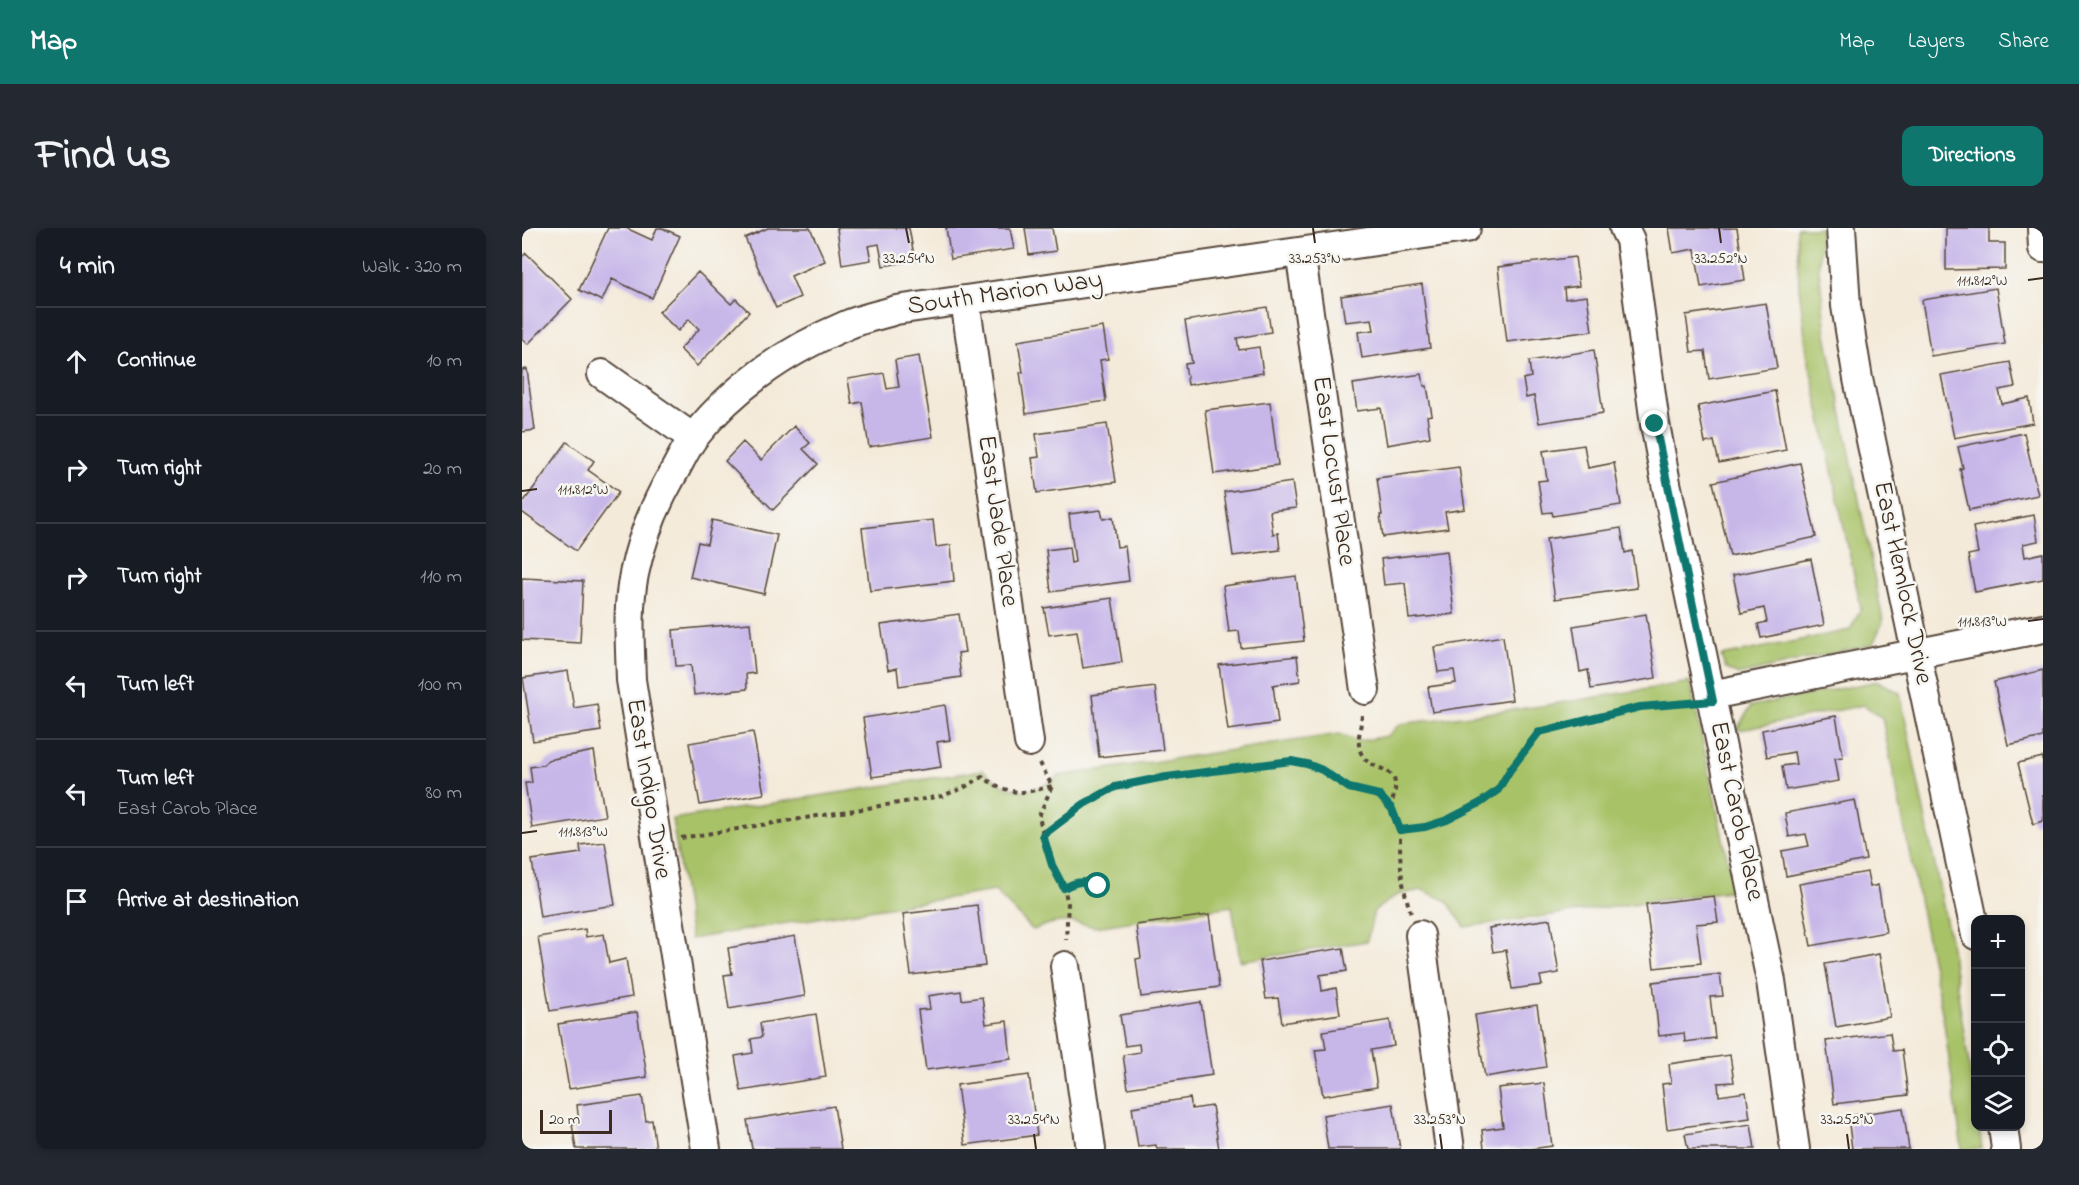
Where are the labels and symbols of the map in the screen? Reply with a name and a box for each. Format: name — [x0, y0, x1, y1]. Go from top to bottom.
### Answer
text: 33.254°N — [883, 248, 935, 270]
text: 33.253°N — [1289, 248, 1341, 270]
text: 33.252°N — [1694, 248, 1748, 270]
street label: South Marion Way — [905, 262, 1105, 326]
text: 111.812°W — [1957, 270, 2007, 292]
street label: East Locust Place — [1301, 374, 1365, 569]
route end — [1641, 410, 1667, 436]
street label: East Jade Place — [966, 433, 1028, 610]
street label: East Hemlock Drive — [1862, 478, 1942, 688]
text: 111.812°W — [558, 479, 608, 501]
text: 111.813°W — [1957, 611, 2007, 633]
street label: East Indigo Drive — [615, 696, 681, 882]
street label: East Carob Place — [1698, 718, 1774, 905]
text: 111.813°W — [558, 821, 608, 843]
route start — [1084, 872, 1110, 898]
scale bar — [540, 1107, 612, 1134]
text: 33.254°N — [1008, 1109, 1060, 1131]
text: 33.253°N — [1414, 1109, 1466, 1131]
text: 33.252°N — [1820, 1109, 1874, 1131]

